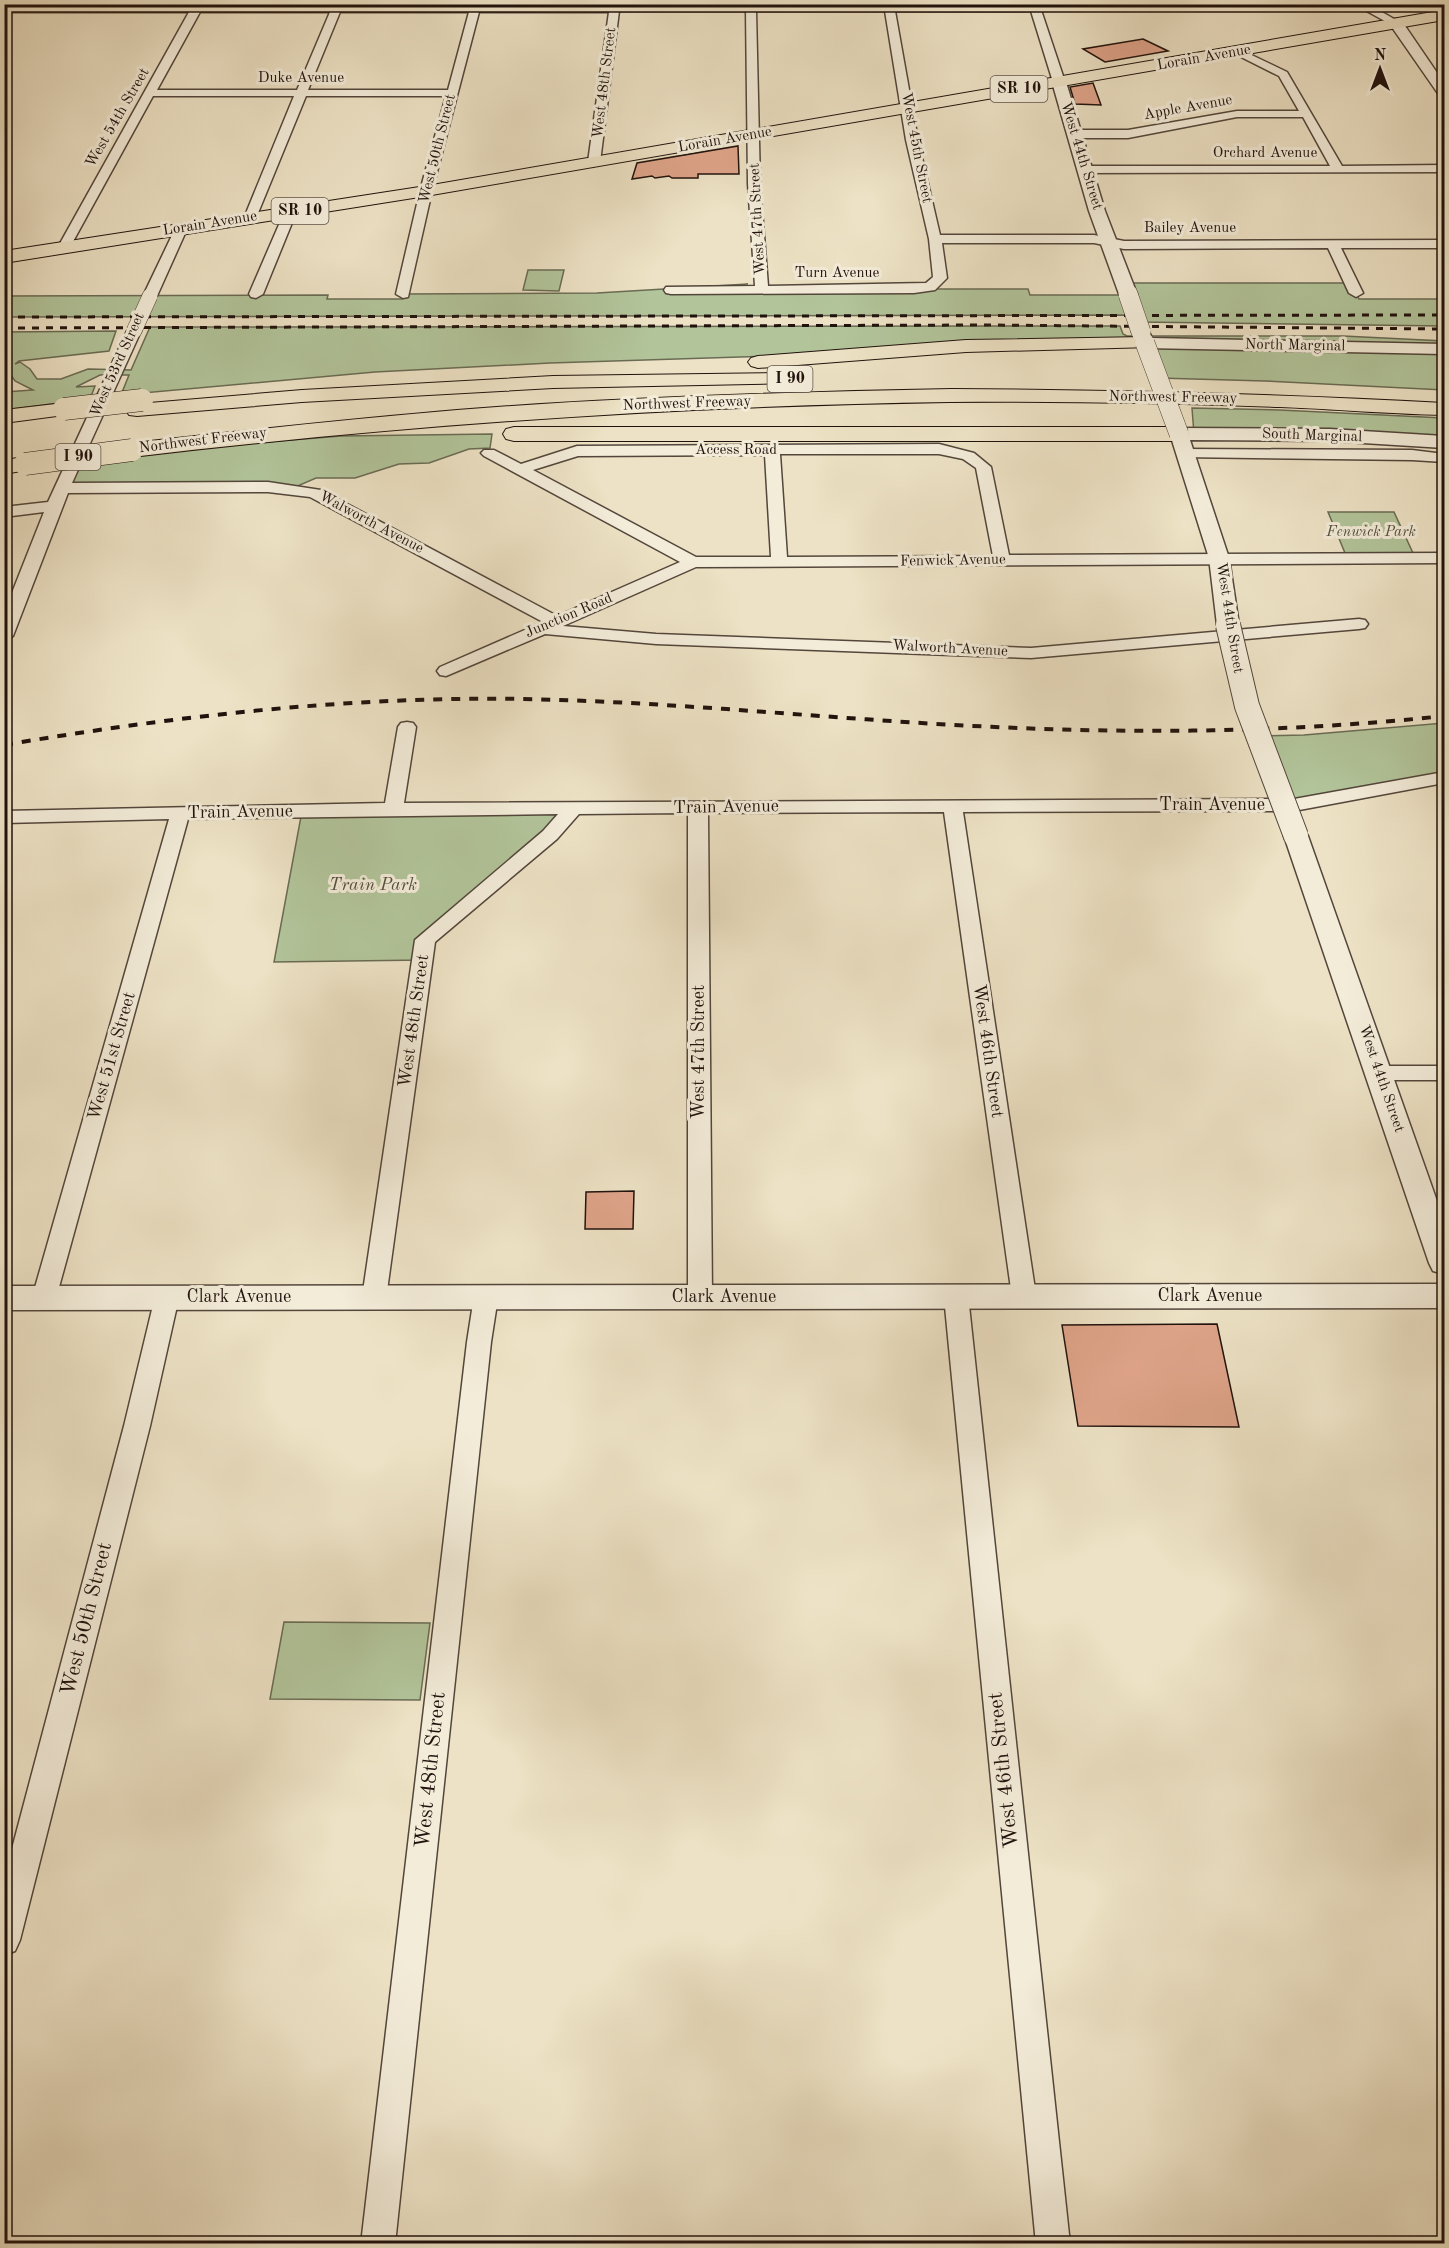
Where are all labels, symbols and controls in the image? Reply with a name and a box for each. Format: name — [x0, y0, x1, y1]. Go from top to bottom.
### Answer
street label: West 48th Street — [591, 26, 619, 140]
north arrow — [1350, 39, 1410, 99]
street label: Lorain Avenue — [1156, 42, 1252, 74]
text: N — [1374, 48, 1387, 64]
street label: West 54th Street — [83, 66, 153, 170]
street label: Duke Avenue — [258, 71, 344, 86]
road number: SR 10 — [990, 76, 1048, 102]
street label: West 45th Street — [898, 91, 934, 205]
street label: West 50th Street — [417, 93, 459, 205]
street label: Apple Avenue — [1142, 93, 1234, 123]
street label: West 44th Street — [1057, 100, 1105, 212]
street label: Lorain Avenue — [677, 124, 773, 156]
street label: Orchard Avenue — [1213, 146, 1317, 161]
street label: West 47th Street — [748, 163, 768, 275]
road number: SR 10 — [272, 198, 328, 224]
street label: Lorain Avenue — [162, 209, 258, 239]
street label: Bailey Avenue — [1144, 221, 1236, 236]
street label: Turn Avenue — [795, 266, 880, 281]
street label: West 53rd Street — [88, 310, 148, 420]
street label: North Marginal — [1245, 338, 1345, 354]
road number: I 90 — [768, 366, 812, 392]
street label: Northwest Freeway — [1109, 389, 1238, 407]
street label: Northwest Freeway — [622, 394, 752, 414]
street label: Northwest Freeway — [138, 426, 268, 456]
street label: South Marginal — [1262, 427, 1362, 445]
street label: Access Road — [695, 443, 777, 458]
road number: I 90 — [56, 444, 100, 470]
street label: Walworth Avenue — [316, 489, 426, 557]
park label: Fenwick Park — [1325, 525, 1416, 540]
street label: Fenwick Avenue — [900, 553, 1006, 569]
street label: West 44th Street — [1213, 561, 1245, 675]
street label: Junction Road — [523, 591, 615, 641]
street label: Walworth Avenue — [892, 638, 1008, 660]
street label: Train Avenue — [1159, 796, 1265, 814]
street label: Train Avenue — [673, 797, 779, 817]
street label: Train Avenue — [187, 802, 293, 822]
park label: Train Park — [329, 876, 417, 894]
street label: West 48th Street — [396, 953, 432, 1089]
street label: West 46th Street — [970, 983, 1006, 1119]
street label: West 47th Street — [690, 985, 708, 1119]
street label: West 51st Street — [85, 990, 139, 1122]
street label: West 44th Street — [1356, 1024, 1406, 1134]
street label: Clark Avenue — [1158, 1287, 1262, 1305]
street label: Clark Avenue — [187, 1288, 291, 1306]
street label: Clark Avenue — [672, 1288, 776, 1306]
street label: West 50th Street — [58, 1540, 116, 1698]
street label: West 48th Street — [412, 1691, 450, 1849]
street label: West 46th Street — [985, 1691, 1023, 1849]

